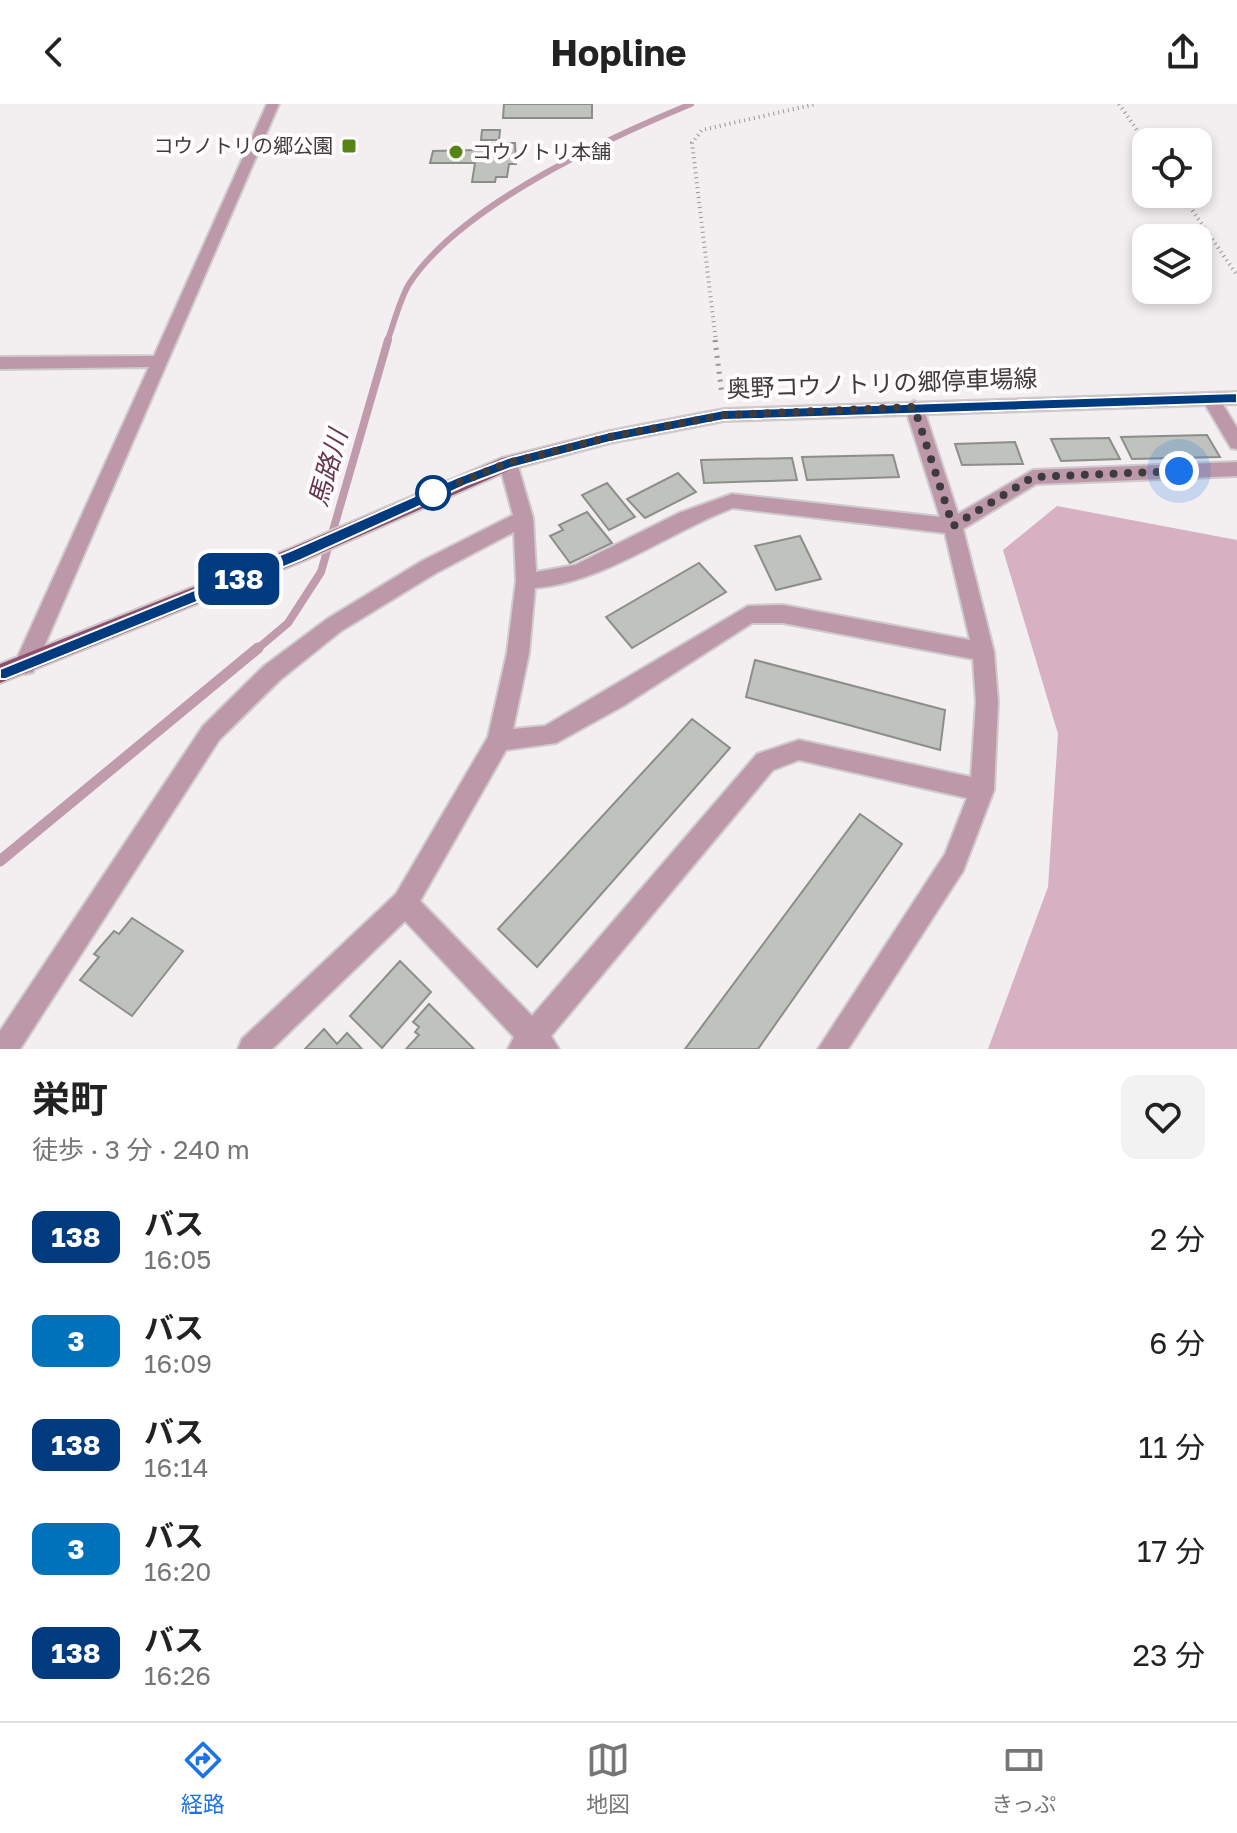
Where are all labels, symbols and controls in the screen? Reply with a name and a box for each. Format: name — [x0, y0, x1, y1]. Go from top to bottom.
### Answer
icon: back — [32, 30, 76, 74]
icon: share — [1161, 30, 1205, 74]
text: Hopline — [550, 31, 687, 74]
map controls — [1132, 128, 1212, 304]
button: locate — [1132, 128, 1212, 208]
place label: コウノトリの郷公園 — [154, 133, 333, 157]
marker: コウノトリの郷公園 — [340, 137, 358, 155]
place label: コウノトリ本舗 — [472, 139, 611, 163]
marker: コウノトリ本舗 — [447, 143, 465, 161]
button: layers — [1132, 224, 1212, 304]
street label: 奥野コウノトリの郷停車場線 — [726, 363, 1038, 402]
water label: 馬路川 — [302, 423, 354, 510]
your location — [1159, 451, 1199, 491]
unlabelled marker — [416, 476, 450, 510]
line badge: 138 — [193, 553, 285, 605]
text: 138 — [214, 562, 264, 595]
button: heart — [1121, 1075, 1205, 1159]
text: 栄町 — [32, 1076, 108, 1121]
text: 徒歩 · 3 分 · 240 m — [32, 1134, 250, 1165]
text: バス — [144, 1206, 204, 1242]
text: 138 — [51, 1220, 101, 1253]
text: 2 分 — [1150, 1221, 1205, 1257]
text: 16:05 — [144, 1244, 211, 1275]
text: バス — [144, 1310, 204, 1346]
text: 3 — [67, 1324, 85, 1357]
text: 6 分 — [1149, 1325, 1205, 1361]
text: 16:09 — [144, 1348, 212, 1379]
text: バス — [144, 1414, 204, 1450]
text: 138 — [51, 1428, 101, 1461]
text: 11 分 — [1138, 1429, 1205, 1465]
text: 16:14 — [144, 1452, 209, 1483]
text: バス — [144, 1518, 204, 1554]
text: 3 — [67, 1532, 85, 1565]
text: 17 分 — [1137, 1533, 1205, 1569]
text: 16:20 — [144, 1556, 211, 1587]
text: バス — [144, 1622, 204, 1658]
text: 138 — [51, 1636, 101, 1669]
text: 23 分 — [1133, 1637, 1205, 1673]
text: 16:26 — [144, 1660, 211, 1691]
tab: 経路 — [181, 1738, 225, 1818]
tab: 地図 — [586, 1738, 630, 1818]
tab: きっぷ — [991, 1738, 1056, 1818]

